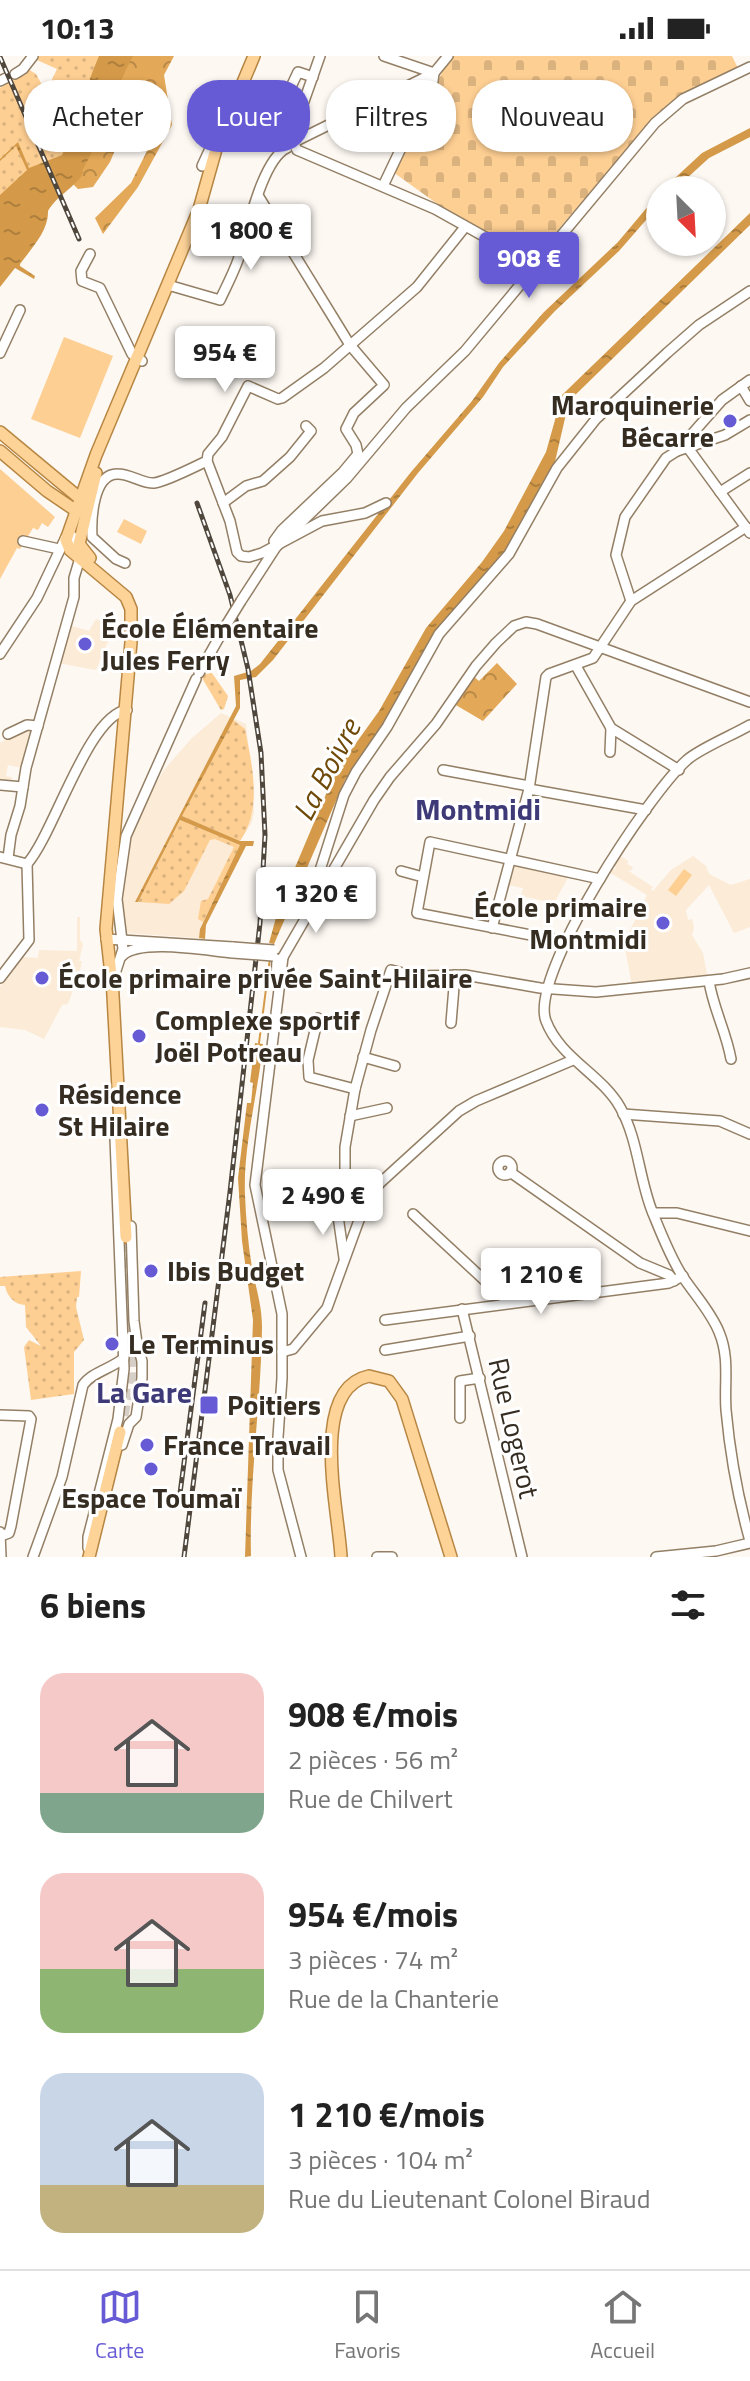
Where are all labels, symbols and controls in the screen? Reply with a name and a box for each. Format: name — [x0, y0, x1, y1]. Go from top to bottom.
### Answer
text: 10:13 — [40, 5, 115, 51]
chip: Acheter — [24, 80, 171, 152]
chip: Louer — [187, 80, 310, 152]
chip: Filtres — [326, 80, 456, 152]
chip: Nouveau — [472, 80, 633, 152]
north arrow — [646, 176, 726, 256]
map controls — [646, 176, 726, 256]
pin: 1 800 € — [177, 204, 325, 272]
text: 1 800 € — [209, 210, 293, 249]
pin: 908 € — [473, 232, 585, 300]
text: 908 € — [497, 238, 561, 277]
pin: 954 € — [169, 326, 281, 394]
text: 954 € — [193, 332, 257, 371]
place label: Maroquinerie Bécarre — [551, 383, 714, 458]
marker: Maroquinerie Bécarre — [721, 412, 739, 430]
place label: École Élémentaire Jules Ferry — [101, 606, 319, 681]
marker: École Élémentaire Jules Ferry — [76, 635, 94, 653]
water label: La Boivre — [280, 709, 373, 829]
district label: Montmidi — [415, 786, 541, 832]
pin: 1 320 € — [242, 867, 390, 935]
text: 1 320 € — [274, 873, 358, 912]
place label: École primaire Montmidi — [474, 885, 647, 960]
marker: École primaire Montmidi — [654, 914, 672, 932]
place label: École primaire privée Saint-Hilaire — [58, 956, 473, 999]
marker: École primaire privée Saint-Hilaire — [33, 969, 51, 987]
place label: Complexe sportif Joël Potreau — [155, 998, 360, 1073]
marker: Complexe sportif Joël Potreau — [130, 1027, 148, 1045]
place label: Résidence St Hilaire — [58, 1072, 182, 1147]
marker: Résidence St Hilaire — [33, 1101, 51, 1119]
pin: 2 490 € — [249, 1169, 397, 1237]
text: 2 490 € — [281, 1175, 365, 1214]
pin: 1 210 € — [467, 1248, 615, 1316]
place label: Ibis Budget — [167, 1249, 304, 1292]
text: 1 210 € — [499, 1254, 583, 1293]
marker: Ibis Budget — [142, 1262, 160, 1280]
place label: Le Terminus — [128, 1322, 274, 1365]
marker: Le Terminus — [103, 1335, 121, 1353]
street label: Rue Logerot — [477, 1353, 552, 1502]
district label: La Gare — [96, 1369, 192, 1415]
place label: Poitiers — [227, 1383, 321, 1426]
marker: Poitiers — [198, 1394, 220, 1416]
place label: France Travail — [163, 1423, 331, 1466]
marker: France Travail — [138, 1436, 156, 1454]
marker: Espace Toumaï — [142, 1460, 160, 1478]
place label: Espace Toumaï — [61, 1476, 242, 1519]
text: 6 biens — [40, 1579, 146, 1631]
icon: filters — [666, 1583, 710, 1627]
text: 908 €/mois — [288, 1688, 458, 1740]
icon: home — [104, 1705, 200, 1801]
text: 2 pièces · 56 m² — [288, 1740, 458, 1779]
text: Rue de Chilvert — [288, 1779, 453, 1818]
text: 954 €/mois — [288, 1888, 458, 1940]
icon: home — [104, 1905, 200, 2001]
text: 3 pièces · 74 m² — [288, 1940, 458, 1979]
text: Rue de la Chanterie — [288, 1979, 499, 2018]
text: 1 210 €/mois — [288, 2088, 485, 2140]
icon: home — [104, 2105, 200, 2201]
text: 3 pièces · 104 m² — [288, 2140, 473, 2179]
text: Rue du Lieutenant Colonel Biraud — [288, 2179, 650, 2218]
tab: Carte — [95, 2285, 144, 2367]
tab: Favoris — [334, 2285, 401, 2367]
tab: Accueil — [590, 2285, 655, 2367]

